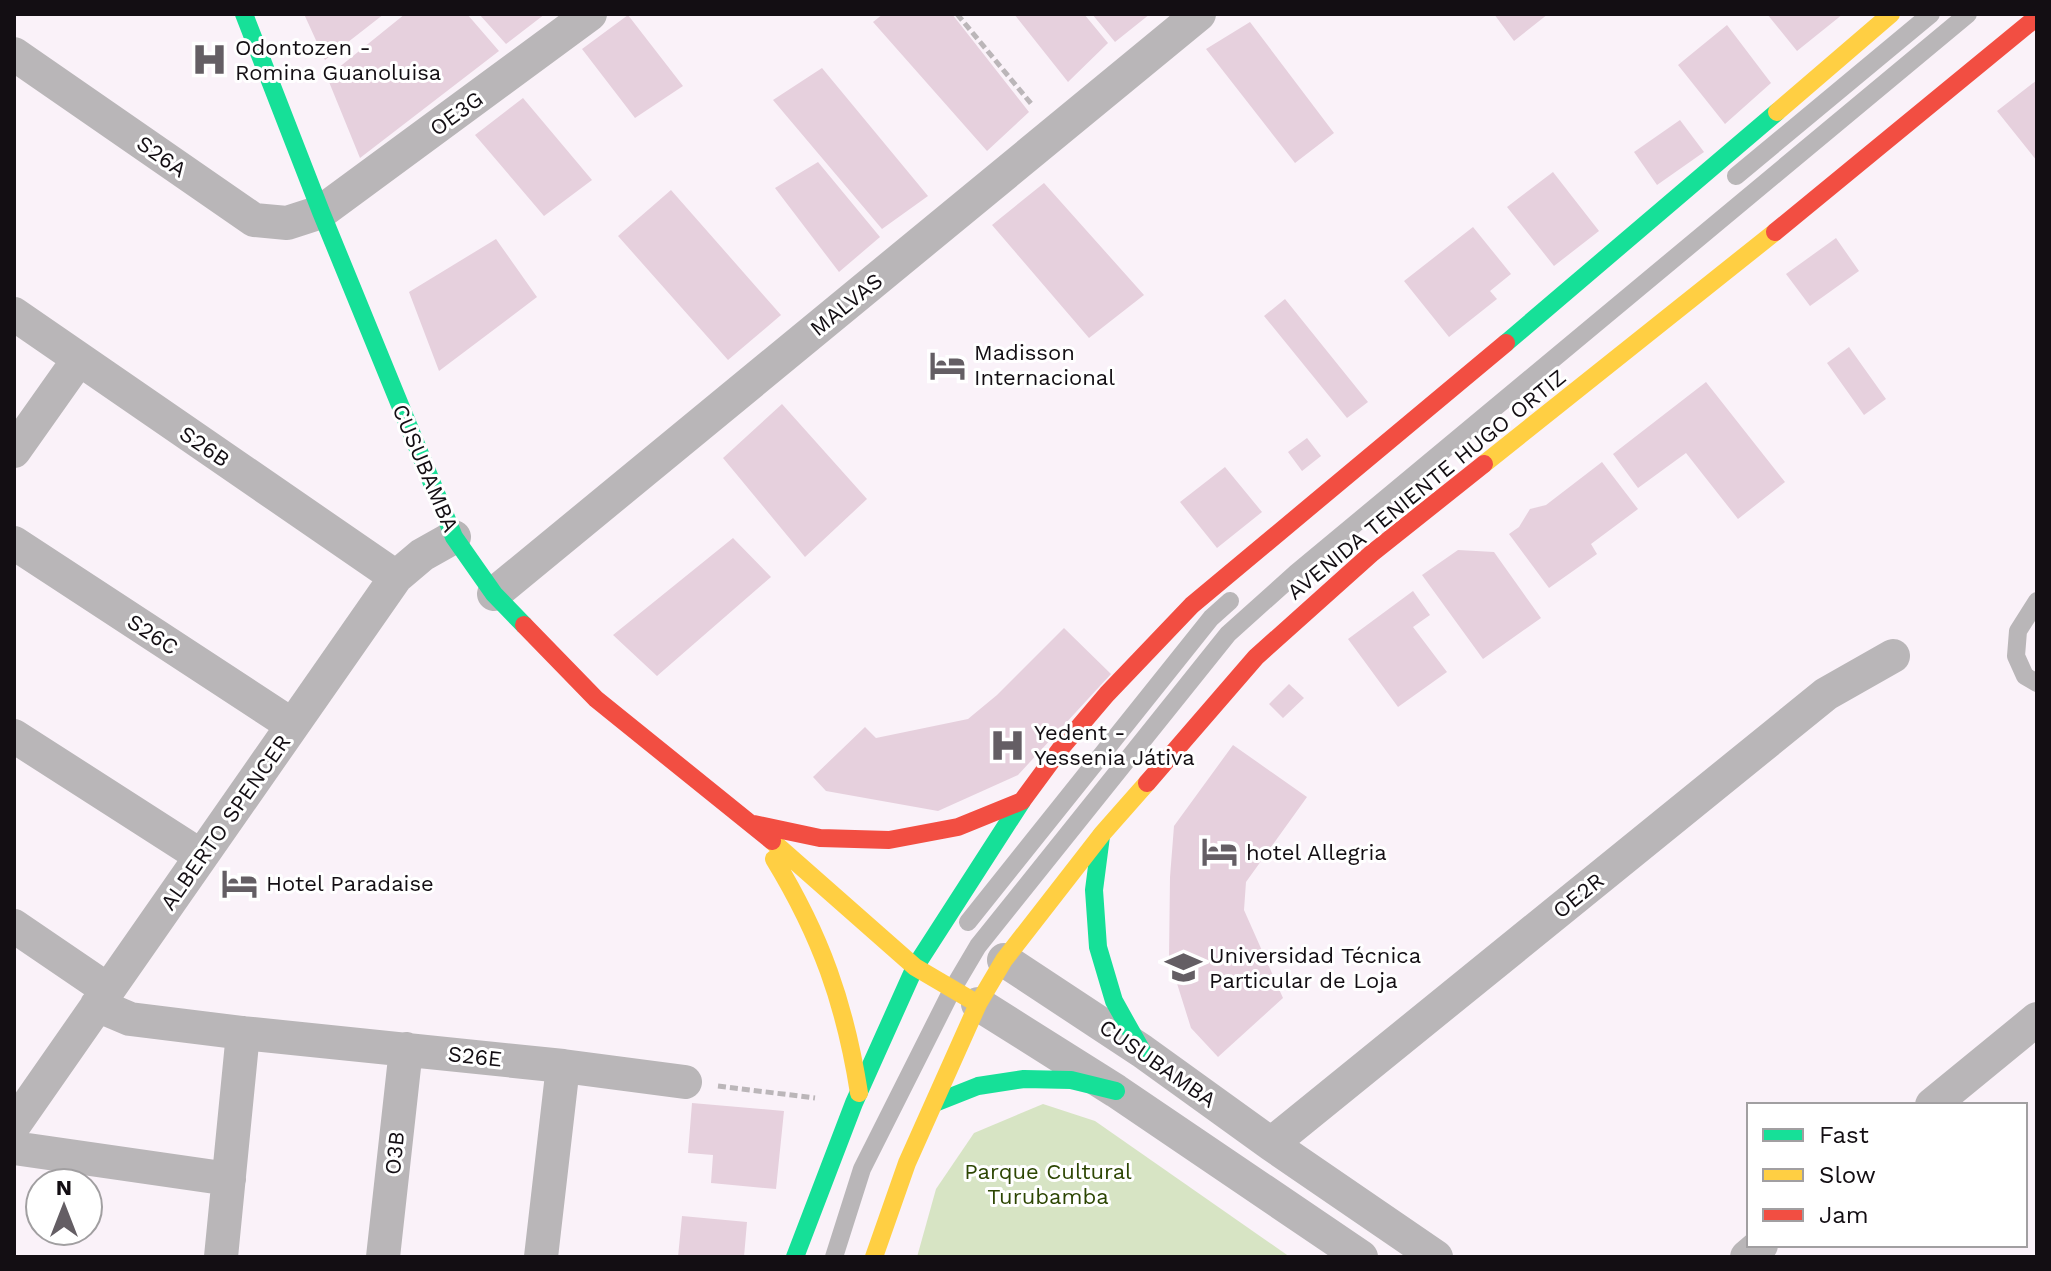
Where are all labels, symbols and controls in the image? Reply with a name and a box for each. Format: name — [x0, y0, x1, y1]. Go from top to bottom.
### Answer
place label: Odontozen - Romina Guanoluisa — [235, 35, 441, 85]
hospital icon: Odontozen - Romina Guanoluisa — [190, 41, 228, 79]
street label: OE3G — [425, 86, 488, 141]
street label: S26A — [132, 130, 191, 182]
street label: MALVAS — [805, 268, 887, 341]
place label: Madisson Internacional — [974, 340, 1115, 390]
hotel icon: Madisson Internacional — [929, 346, 967, 384]
street label: AVENIDA TENIENTE HUGO ORTIZ — [1282, 364, 1571, 605]
street label: CUSUBAMBA — [387, 401, 464, 536]
street label: S26B — [175, 421, 234, 472]
street label: S26C — [123, 609, 183, 660]
place label: Yedent - Yessenia Játiva — [1034, 720, 1195, 770]
hospital icon: Yedent - Yessenia Játiva — [989, 726, 1027, 764]
street label: ALBERTO SPENCER — [155, 730, 295, 915]
hotel icon: hotel Allegria — [1201, 833, 1239, 871]
place label: hotel Allegria — [1246, 840, 1387, 865]
hotel icon: Hotel Paradaise — [221, 864, 259, 902]
street label: OE2R — [1548, 867, 1609, 923]
place label: Hotel Paradaise — [266, 871, 434, 896]
place label: Universidad Técnica Particular de Loja — [1209, 943, 1421, 993]
school or university icon: Universidad Técnica Particular de Loja — [1164, 949, 1202, 987]
street label: CUSUBAMBA — [1095, 1014, 1221, 1113]
street label: S26E — [447, 1041, 503, 1072]
legend — [1747, 1103, 2027, 1247]
text: Fast — [1819, 1121, 1869, 1149]
street label: O3B — [380, 1130, 409, 1176]
park label: Parque Cultural Turubamba — [964, 1159, 1132, 1209]
text: Slow — [1819, 1161, 1876, 1189]
north arrow — [24, 1167, 104, 1247]
text: N — [56, 1175, 72, 1200]
text: Jam — [1819, 1201, 1869, 1229]

